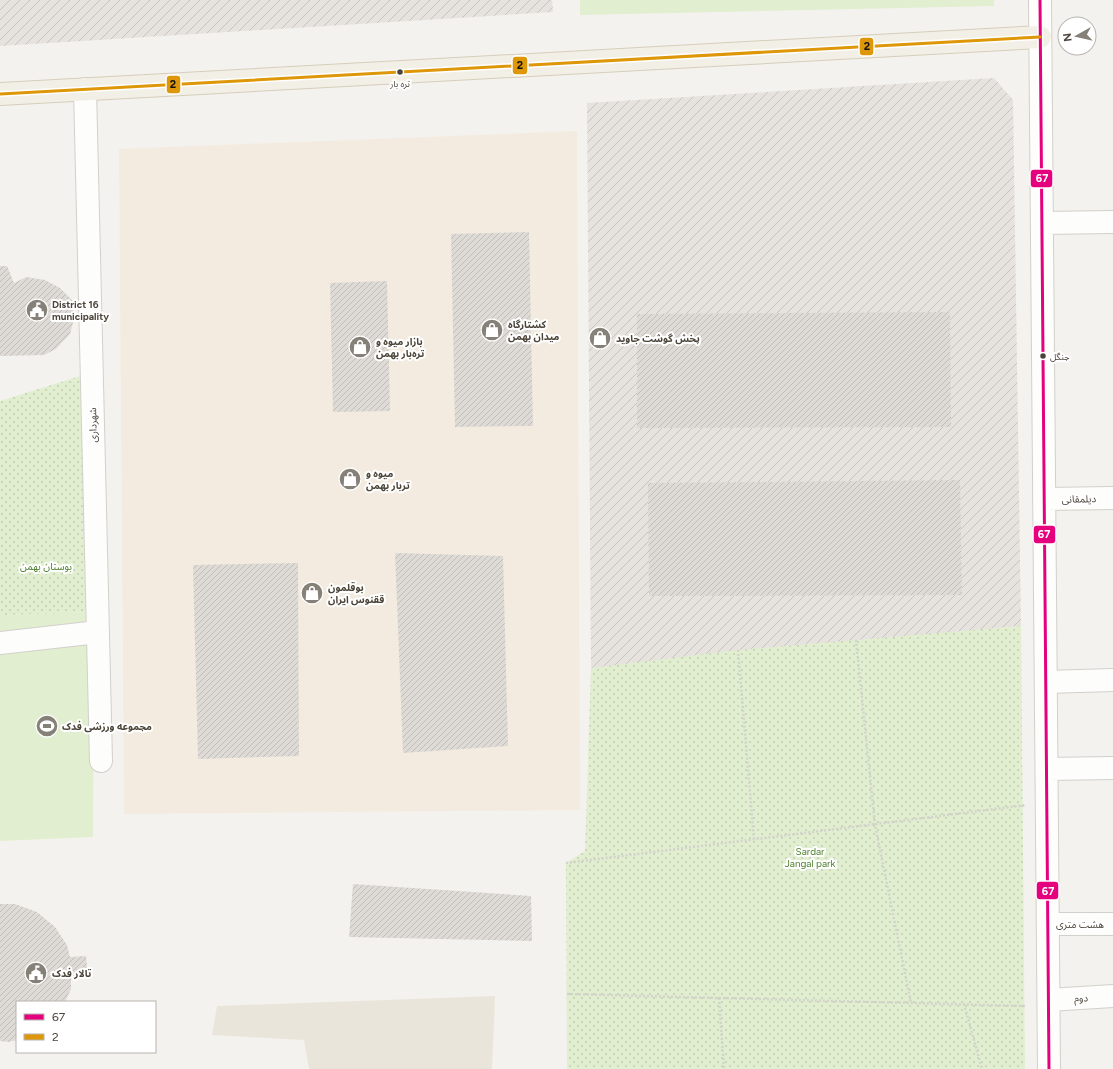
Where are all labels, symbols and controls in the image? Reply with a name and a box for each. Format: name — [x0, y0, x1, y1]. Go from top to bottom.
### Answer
north arrow — [1057, 16, 1097, 56]
text: N — [1061, 32, 1075, 42]
line badge: 2 — [859, 37, 874, 56]
text: 2 — [864, 40, 870, 53]
line badge: 2 — [512, 56, 528, 75]
text: 2 — [517, 59, 523, 72]
marker: تره بار — [395, 67, 405, 77]
line badge: 2 — [166, 75, 181, 94]
text: 2 — [170, 78, 176, 91]
place label: تره بار — [389, 78, 410, 90]
line badge: 67 — [1030, 169, 1053, 188]
text: 67 — [1036, 172, 1048, 185]
public building icon: District 16 municipality — [24, 297, 50, 323]
place label: District 16 municipality — [52, 298, 109, 323]
shop icon: کشتارگاه میدان بهمن — [479, 317, 505, 343]
place label: کشتارگاه میدان بهمن — [508, 318, 559, 343]
shop icon: پخش گوشت جاوید — [587, 325, 613, 351]
place label: پخش گوشت جاوید — [616, 332, 700, 345]
shop icon: بازار میوه و تره‌بار بهمن — [347, 334, 373, 360]
place label: بازار میوه و تره‌بار بهمن — [376, 335, 425, 360]
marker: جنگل — [1038, 351, 1048, 361]
place label: جنگل — [1050, 351, 1070, 362]
street label: شهرداری — [86, 407, 100, 443]
shop icon: میوه و تربار بهمن — [337, 466, 363, 492]
place label: میوه و تربار بهمن — [366, 467, 410, 492]
street label: دیلمقانی — [1062, 492, 1097, 506]
line badge: 67 — [1033, 525, 1056, 544]
text: 67 — [1038, 528, 1050, 541]
park label: بوستان بهمن — [20, 560, 72, 573]
shop icon: بوقلمون ققنوس ایران — [299, 580, 325, 606]
place label: بوقلمون ققنوس ایران — [328, 581, 384, 606]
sports icon: مجموعه ورزشی فدک — [34, 713, 60, 739]
place label: مجموعه ورزشی فدک — [62, 720, 152, 733]
park label: Sardar Jangal park — [785, 845, 836, 870]
line badge: 67 — [1036, 881, 1059, 900]
text: 67 — [1042, 885, 1054, 898]
street label: هشت متری — [1056, 918, 1104, 931]
public building icon: تالار فدک — [23, 960, 49, 986]
place label: تالار فدک — [52, 967, 92, 980]
street label: دوم — [1074, 991, 1089, 1007]
legend — [16, 1001, 156, 1053]
text: 67 — [52, 1010, 66, 1024]
text: 2 — [52, 1030, 59, 1044]

